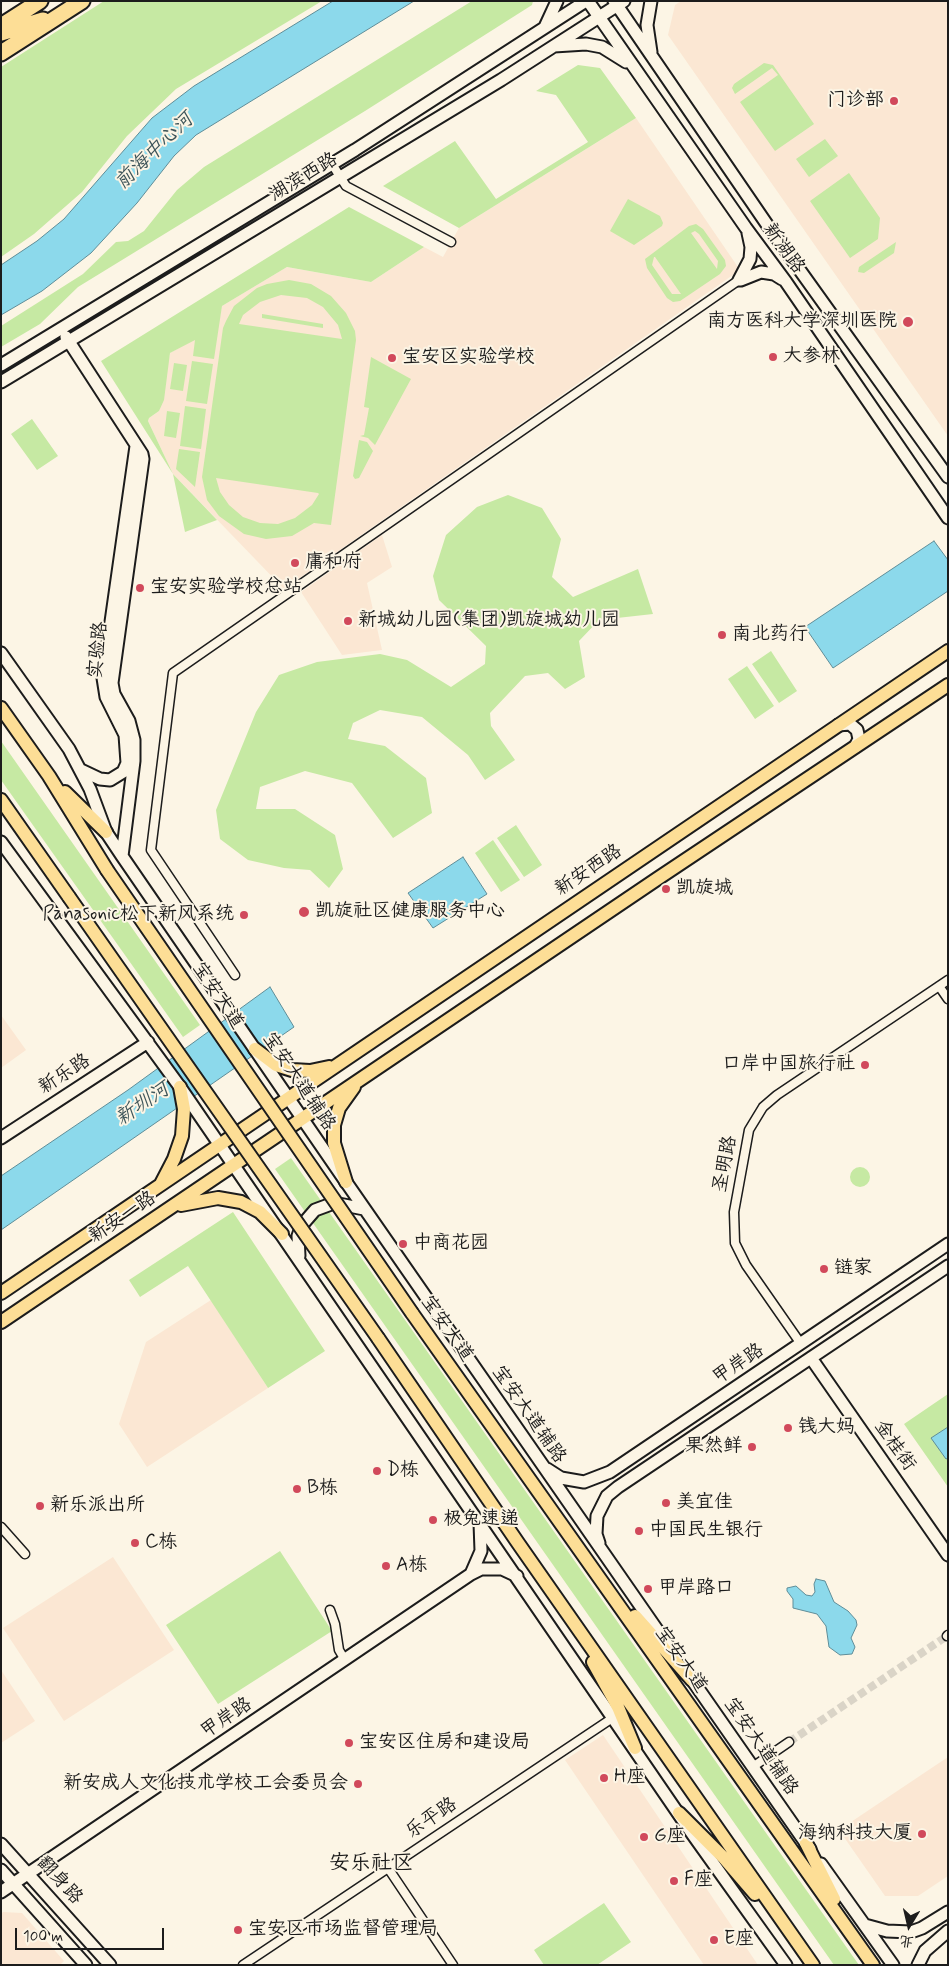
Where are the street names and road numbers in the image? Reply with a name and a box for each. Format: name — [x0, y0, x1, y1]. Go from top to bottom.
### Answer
street label: 湖滨西路 — [266, 149, 342, 207]
street label: 新湖路 — [757, 219, 809, 279]
street label: 实验路 — [85, 620, 113, 680]
street label: 新安西路 — [551, 840, 627, 902]
street label: 宝安大道 — [186, 958, 248, 1034]
street label: 宝安大道辅路 — [257, 1028, 339, 1136]
street label: 新乐路 — [35, 1050, 95, 1100]
street label: 圣明路 — [709, 1134, 743, 1194]
street label: 新安一路 — [85, 1187, 161, 1249]
street label: 宝安大道 — [415, 1291, 477, 1367]
street label: 甲岸路 — [709, 1340, 769, 1390]
street label: 宝安大道辅路 — [486, 1362, 570, 1468]
street label: 金桂街 — [868, 1416, 920, 1476]
street label: 宝安大道 — [649, 1622, 711, 1698]
street label: 甲岸路 — [197, 1694, 257, 1744]
street label: 宝安大道辅路 — [718, 1694, 802, 1800]
street label: 乐平路 — [402, 1794, 462, 1844]
street label: 翻身路 — [31, 1852, 87, 1910]

